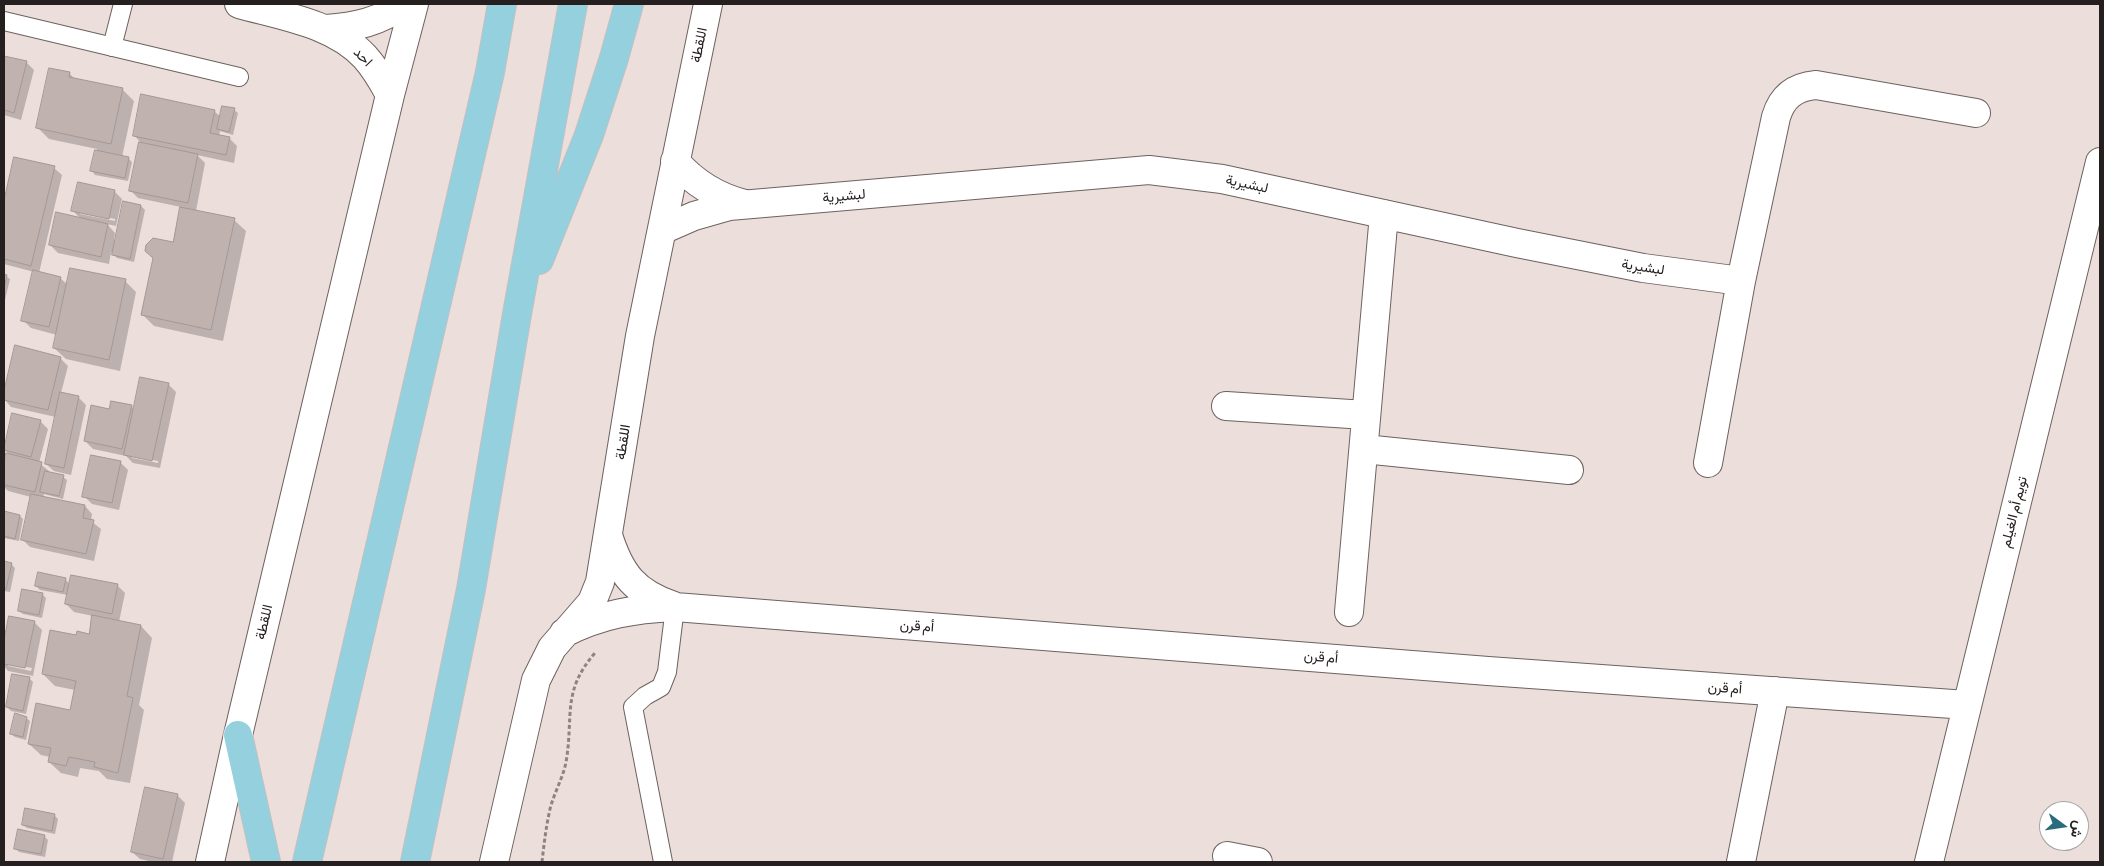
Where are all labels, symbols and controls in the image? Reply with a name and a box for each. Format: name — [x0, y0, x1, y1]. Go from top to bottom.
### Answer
street label: اللقطة — [687, 26, 711, 64]
street label: احد — [350, 44, 376, 70]
street label: لبشيرية — [1224, 171, 1270, 197]
street label: لبشيرية — [822, 186, 866, 206]
street label: لبشيرية — [1620, 255, 1666, 279]
street label: اللقطة — [612, 423, 634, 461]
street label: تويم أم الغيلم — [1997, 475, 2031, 549]
street label: اللقطة — [252, 603, 276, 641]
street label: أم قرن — [899, 616, 935, 636]
street label: أم قرن — [1303, 647, 1339, 667]
street label: أم قرن — [1707, 678, 1743, 698]
north arrow — [2039, 801, 2089, 851]
text: ش — [2068, 819, 2087, 839]

